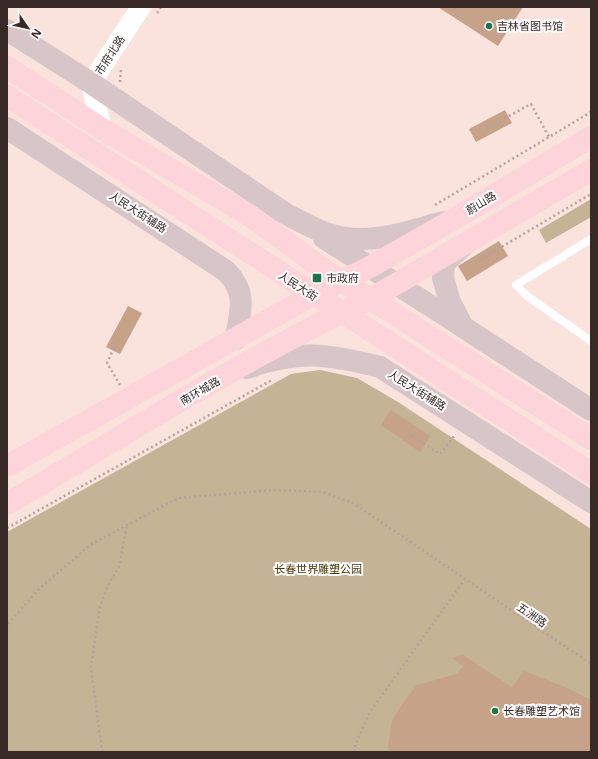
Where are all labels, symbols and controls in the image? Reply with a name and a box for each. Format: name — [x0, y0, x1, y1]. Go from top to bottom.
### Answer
north arrow — [8, 8, 48, 48]
place label: 吉林省图书馆 — [497, 18, 563, 33]
marker: 吉林省图书馆 — [484, 21, 494, 31]
text: N — [28, 26, 45, 42]
street label: 市府北路 — [91, 32, 128, 77]
street label: 人民大街辅路 — [107, 187, 170, 236]
street label: 蔚山路 — [463, 188, 499, 217]
street label: 人民大街 — [276, 267, 321, 304]
place label: 市政府 — [326, 270, 359, 285]
marker: 市政府 — [311, 272, 323, 284]
street label: 人民大街辅路 — [385, 366, 449, 413]
street label: 南环城路 — [177, 373, 223, 408]
park label: 长春世界雕塑公园 — [274, 561, 362, 576]
street label: 五洲路 — [514, 599, 550, 630]
place label: 长春雕塑艺术馆 — [503, 703, 580, 718]
marker: 长春雕塑艺术馆 — [490, 706, 500, 716]

